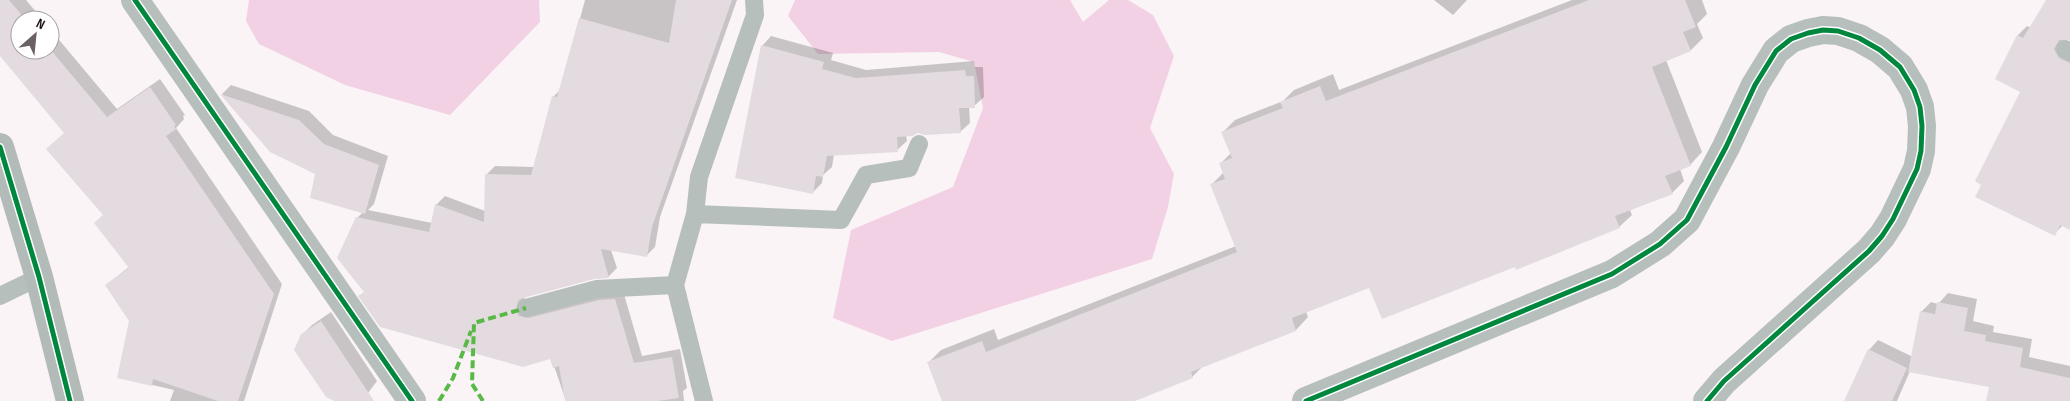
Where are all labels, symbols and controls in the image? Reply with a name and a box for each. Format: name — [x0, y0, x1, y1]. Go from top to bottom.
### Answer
north arrow — [10, 10, 60, 60]
text: N — [33, 15, 48, 33]

